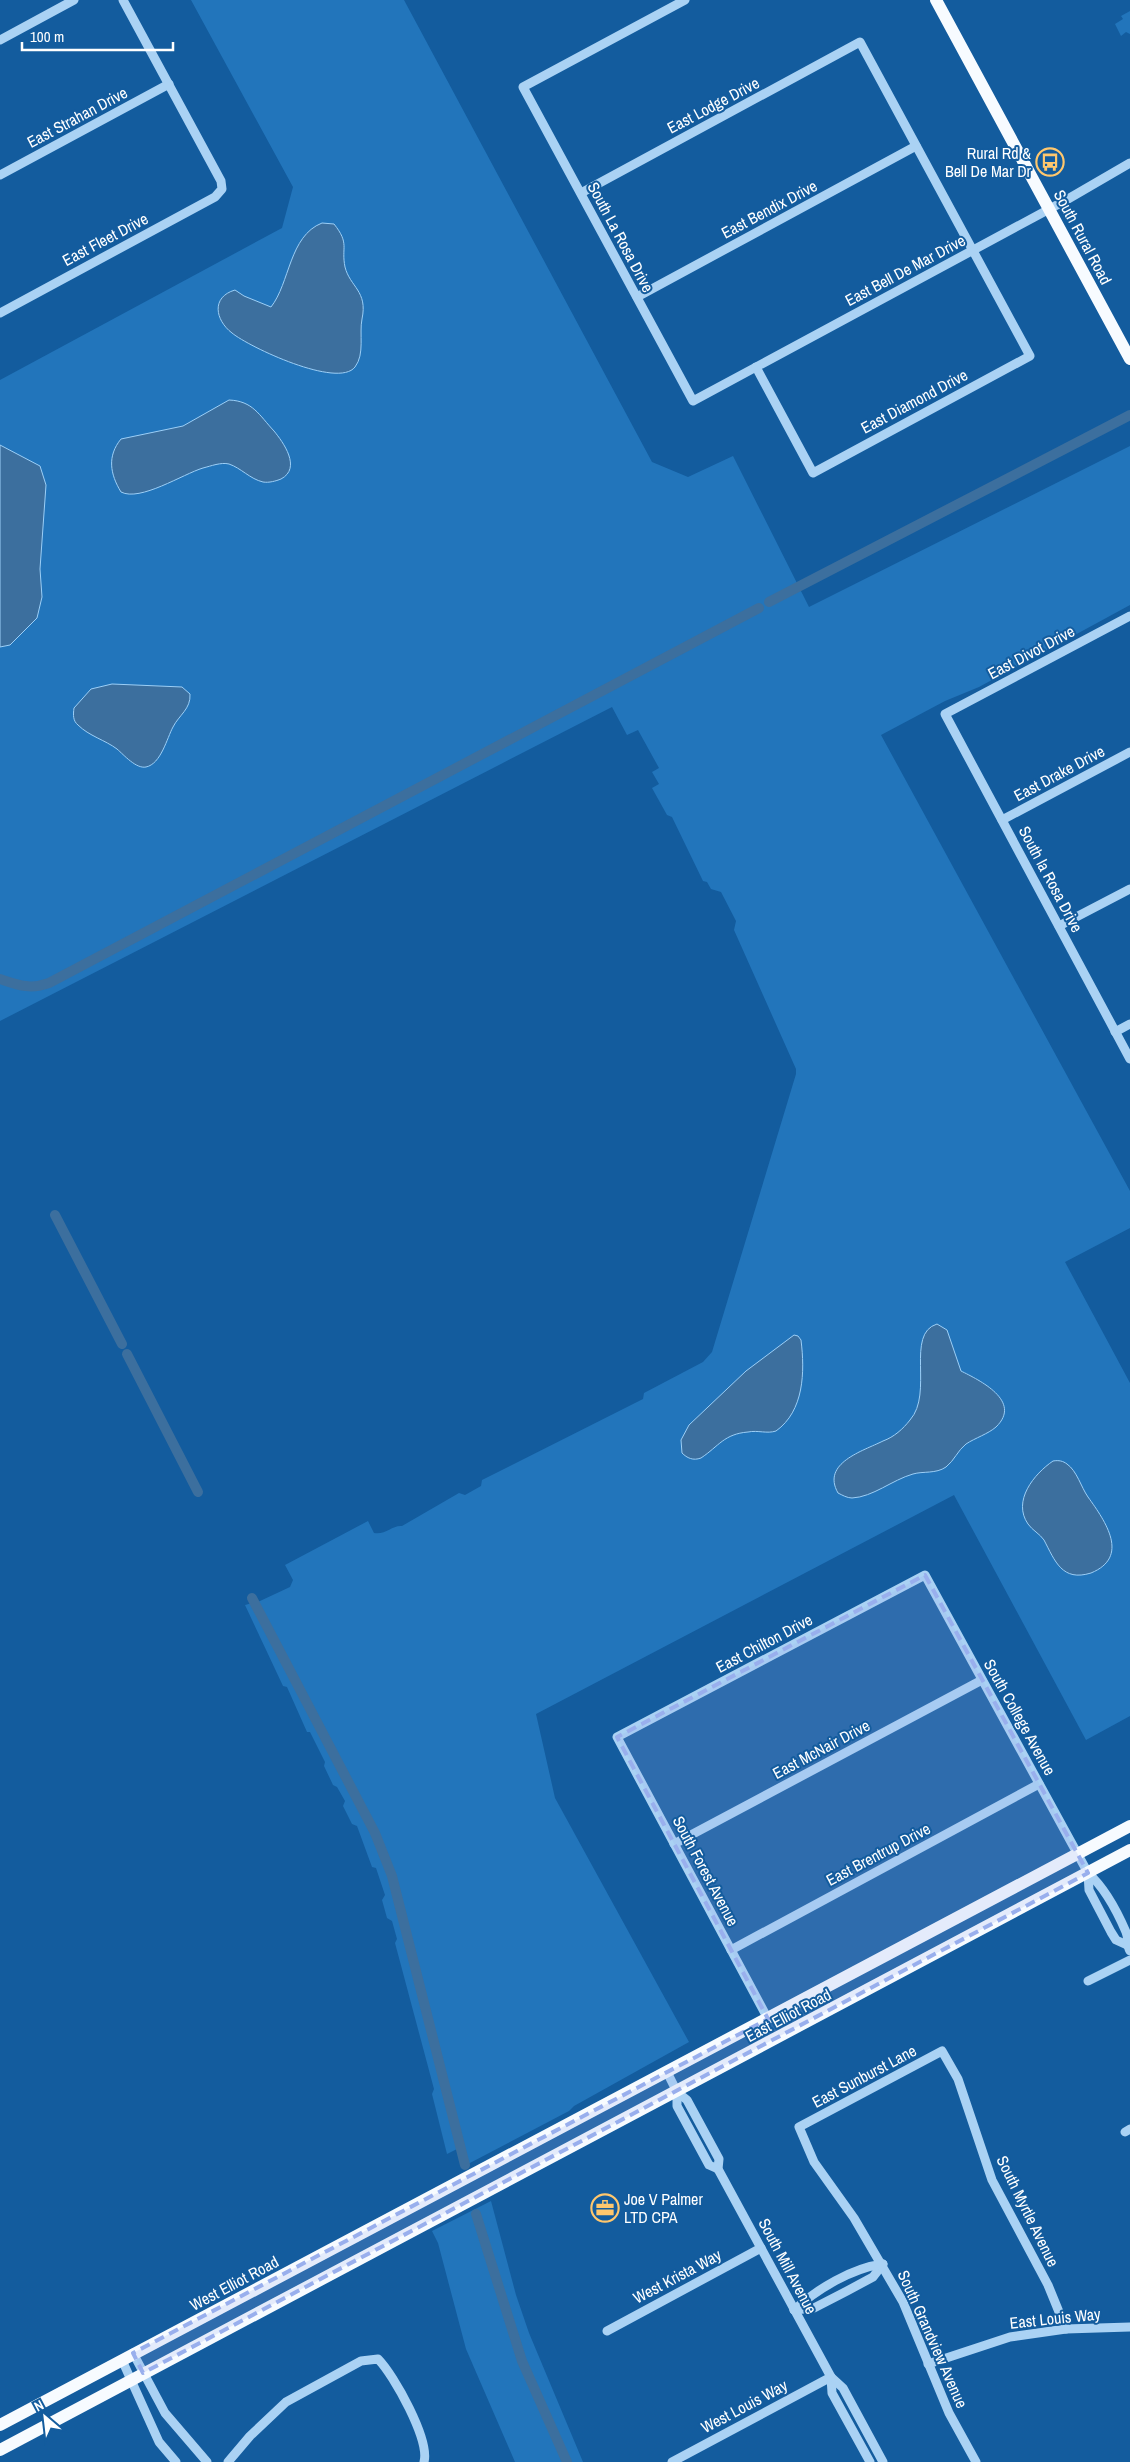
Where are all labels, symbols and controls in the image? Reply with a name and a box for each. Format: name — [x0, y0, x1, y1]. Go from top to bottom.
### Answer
scale bar — [22, 20, 174, 52]
text: 100 m — [30, 26, 64, 47]
street label: East Lodge Drive — [663, 71, 763, 139]
street label: East Strahan Drive — [23, 81, 131, 153]
place label: Rural Rd & Bell De Mar Dr — [945, 142, 1032, 182]
bus stop icon: Rural Rd & Bell De Mar Dr — [1035, 147, 1065, 177]
street label: East Bendix Drive — [717, 174, 821, 244]
street label: South La Rosa Drive — [583, 178, 659, 296]
street label: South Rural Road — [1049, 186, 1117, 288]
street label: East Fleet Drive — [58, 207, 152, 271]
street label: East Bell De Mar Drive — [841, 229, 969, 311]
street label: East Diamond Drive — [857, 364, 971, 438]
street label: East Divot Drive — [984, 620, 1078, 684]
street label: East Drake Drive — [1010, 740, 1108, 806]
street label: South la Rosa Drive — [1014, 822, 1088, 936]
street label: East Chilton Drive — [712, 1608, 816, 1678]
street label: South College Avenue — [979, 1655, 1061, 1779]
street label: East McNair Drive — [769, 1714, 873, 1784]
street label: South Forest Avenue — [668, 1812, 744, 1930]
street label: East Brentrup Drive — [822, 1817, 934, 1891]
street label: East Elliot Road — [741, 1983, 835, 2047]
street label: East Sunburst Lane — [808, 2039, 920, 2113]
street label: South Myrtle Avenue — [992, 2152, 1064, 2270]
place label: Joe V Palmer LTD CPA — [624, 2188, 703, 2228]
office icon: Joe V Palmer LTD CPA — [590, 2193, 620, 2223]
street label: South Mill Avenue — [754, 2214, 822, 2318]
street label: West Krista Way — [629, 2243, 725, 2308]
street label: West Elliot Road — [186, 2250, 282, 2316]
street label: South Grandview Avenue — [893, 2267, 973, 2411]
street label: East Louis Way — [1008, 2302, 1102, 2334]
street label: West Louis Way — [697, 2374, 791, 2438]
north arrow — [20, 2392, 70, 2442]
text: N — [31, 2396, 47, 2415]

